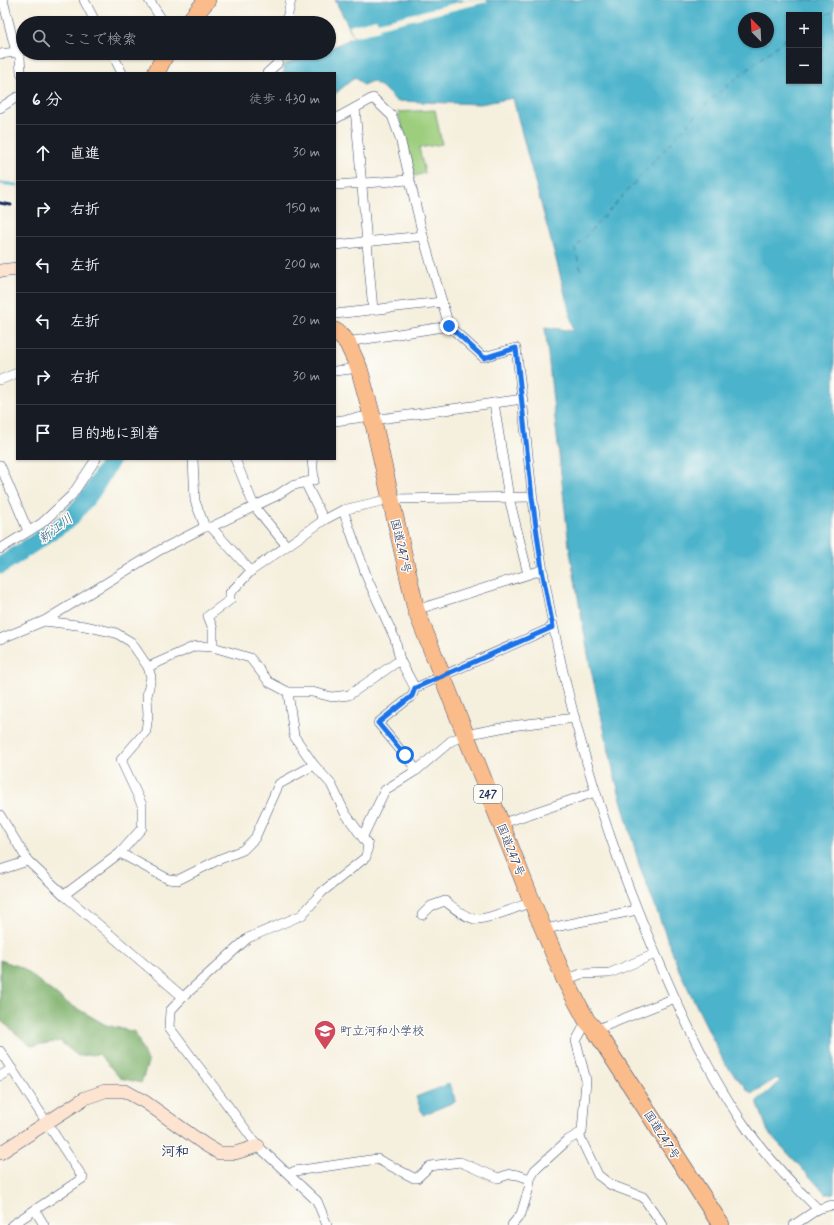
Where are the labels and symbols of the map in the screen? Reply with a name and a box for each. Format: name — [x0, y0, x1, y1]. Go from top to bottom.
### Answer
north arrow — [738, 12, 774, 48]
route end — [440, 317, 458, 335]
water label: 新江川 — [35, 511, 77, 548]
street label: 国道247号 — [386, 517, 414, 575]
route start — [396, 746, 414, 764]
road number: 247 — [474, 785, 502, 803]
street label: 国道247号 — [492, 821, 528, 879]
school or university icon: 町立河和小学校 — [312, 1018, 338, 1051]
place label: 町立河和小学校 — [340, 1024, 424, 1040]
street label: 国道247号 — [639, 1108, 683, 1163]
district label: 河和 — [161, 1143, 189, 1161]

